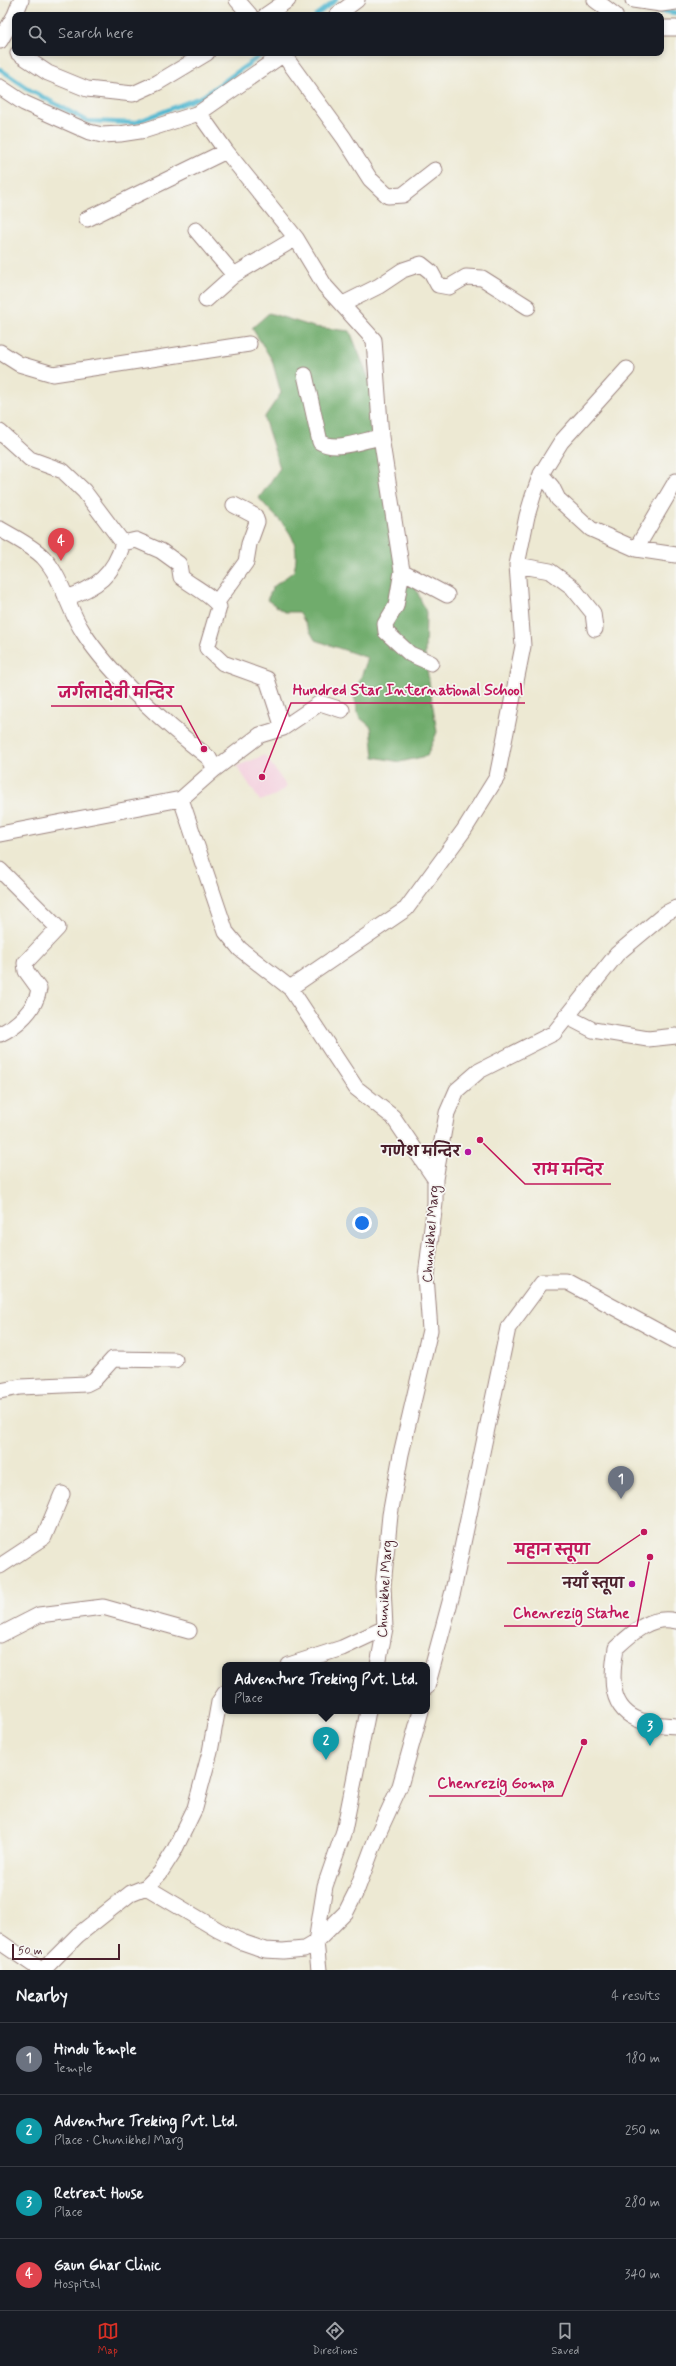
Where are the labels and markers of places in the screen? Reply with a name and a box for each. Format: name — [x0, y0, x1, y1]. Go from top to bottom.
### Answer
pin: 4 — [48, 528, 74, 561]
callout: Hundred Star International School — [291, 676, 525, 703]
callout: जर्गलादेवी मन्दिर — [51, 679, 181, 706]
place label: गणेश मन्दिर — [379, 1139, 461, 1161]
marker: गणेश मन्दिर — [463, 1147, 473, 1157]
callout: राम मन्दिर — [525, 1157, 611, 1184]
pin: 1 — [608, 1466, 634, 1499]
callout: महान स्तूपा — [507, 1536, 598, 1563]
place label: नयाँ स्तूपा — [561, 1570, 626, 1595]
marker: नयाँ स्तूपा — [627, 1579, 637, 1589]
callout: Chenrezig Statue — [504, 1599, 637, 1626]
pin: 3 — [637, 1713, 663, 1746]
pin: 2 — [313, 1727, 339, 1760]
callout: Chenrezig Gompa — [429, 1769, 562, 1796]

